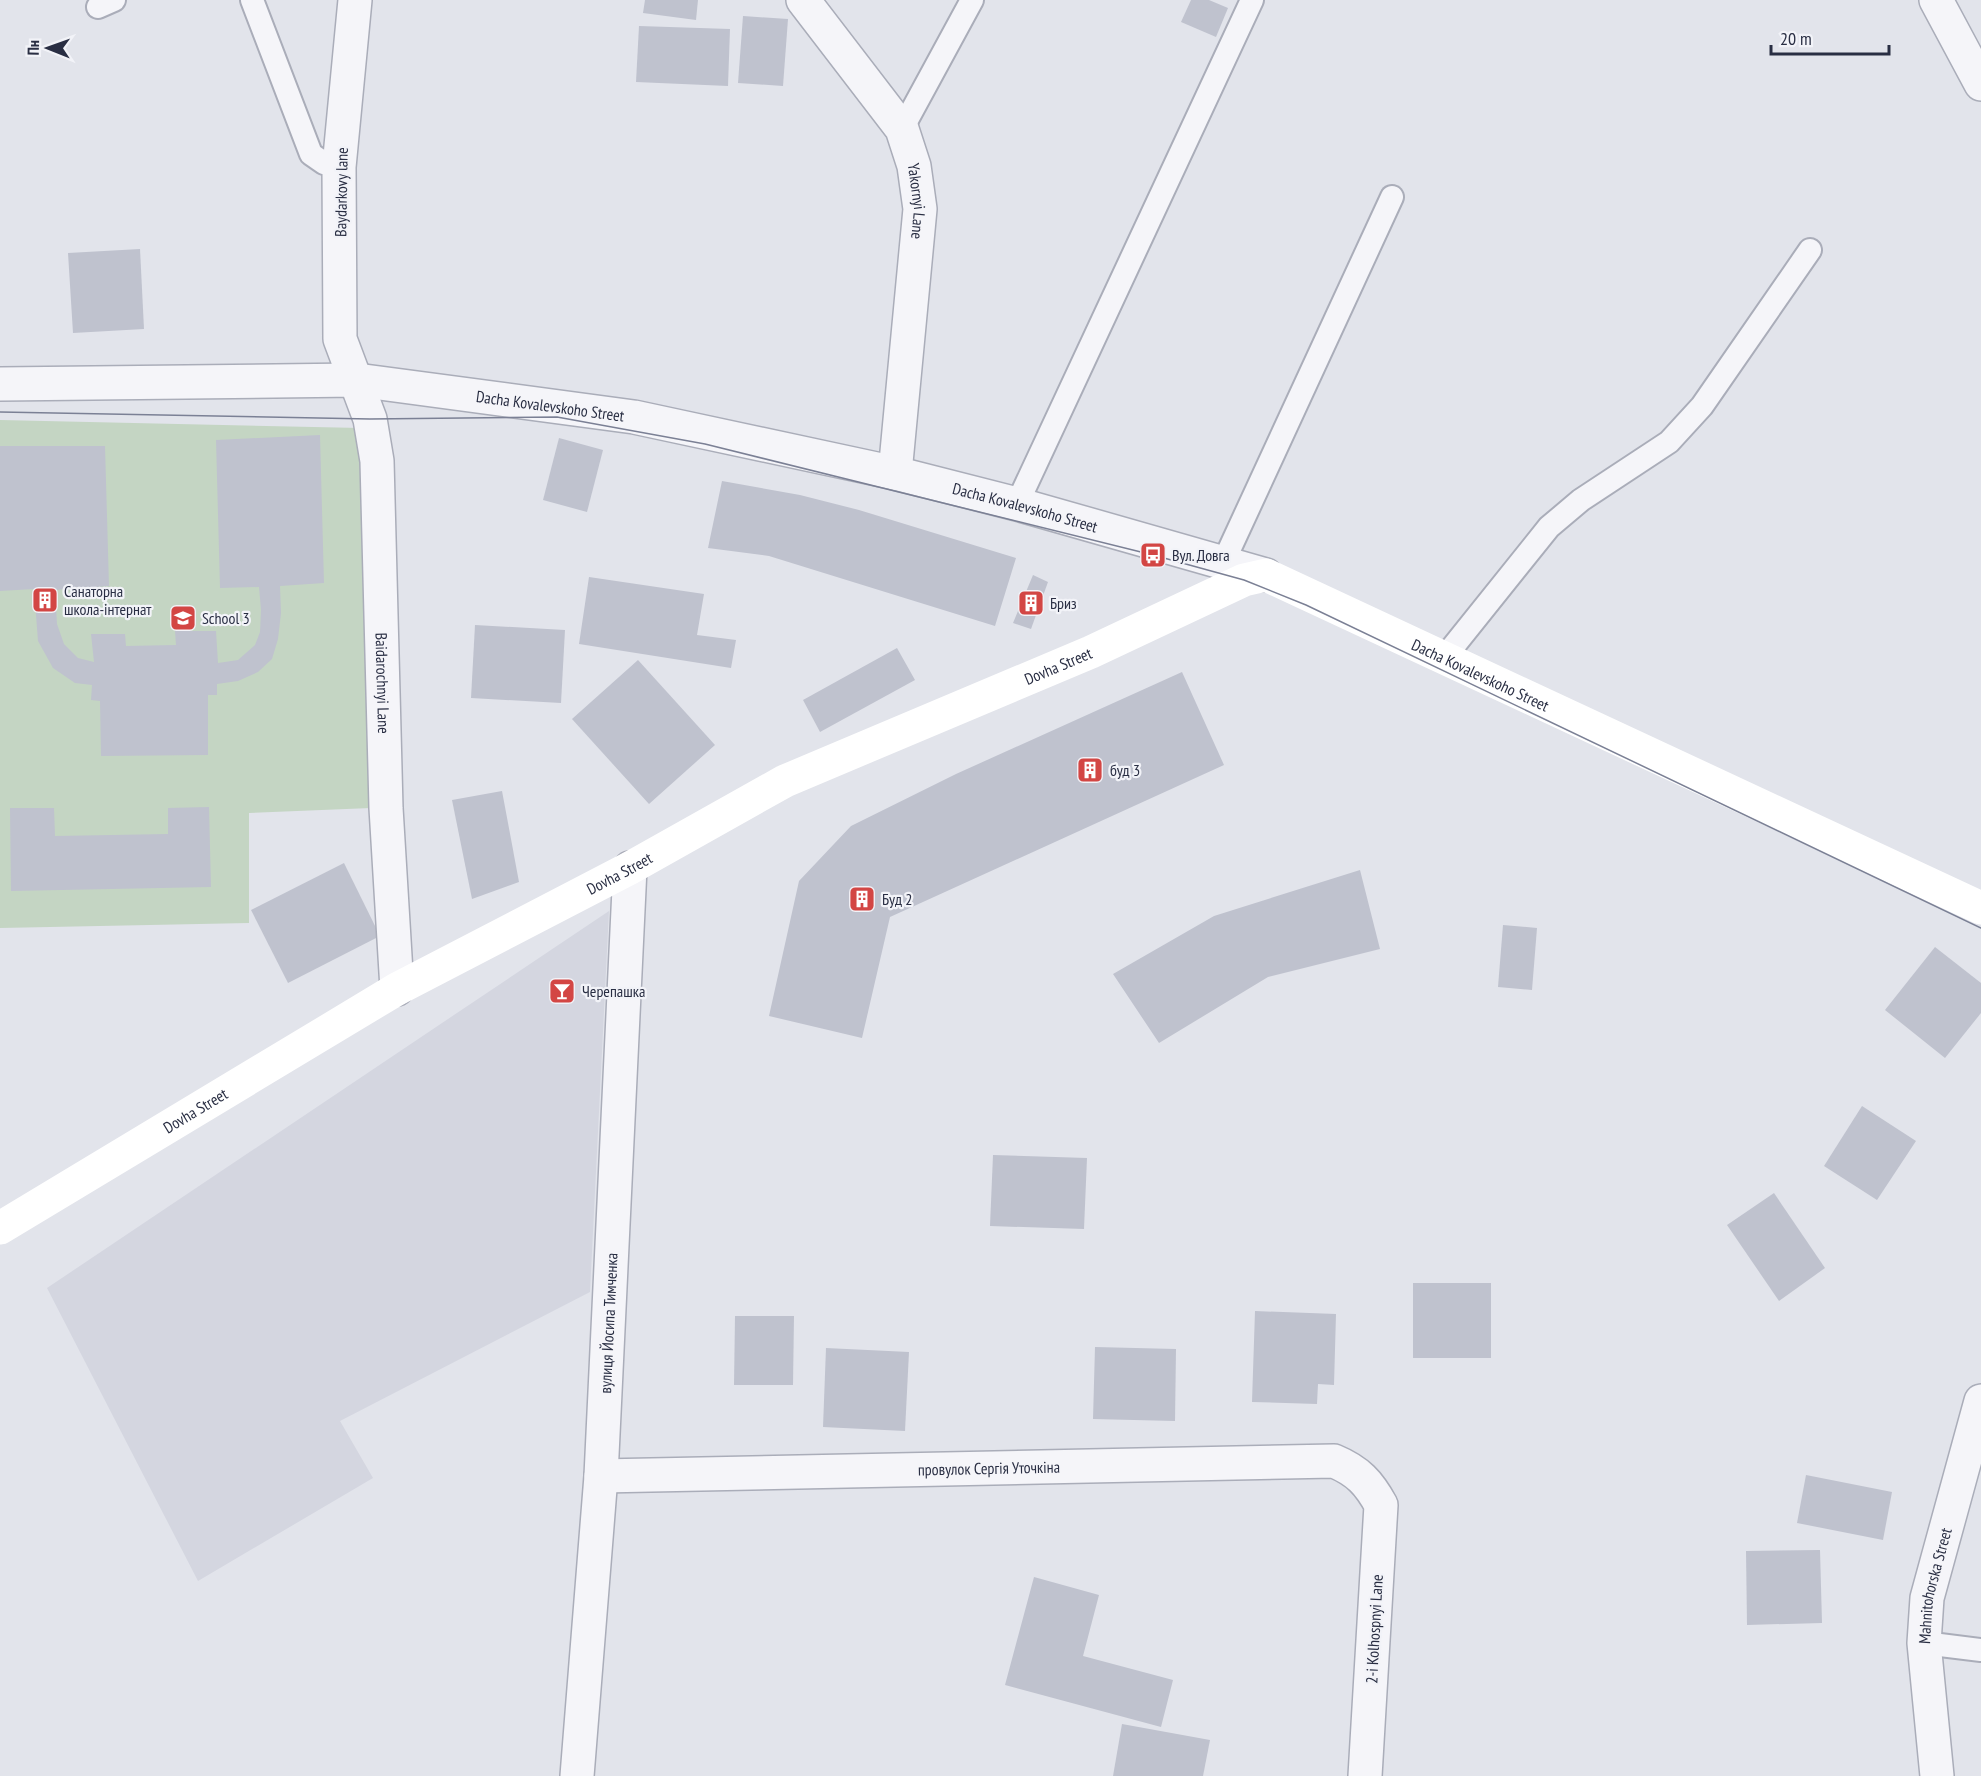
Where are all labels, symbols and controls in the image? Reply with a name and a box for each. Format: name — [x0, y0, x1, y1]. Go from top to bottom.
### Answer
north arrow — [18, 18, 78, 78]
scale bar — [1771, 18, 1890, 56]
text: 20 m — [1780, 27, 1812, 50]
text: Пн — [23, 40, 43, 56]
street label: Baydarkovy lane — [330, 147, 352, 237]
street label: Yakornyi Lane — [904, 162, 930, 240]
street label: Dacha Kovalevskoho Street — [475, 386, 626, 426]
street label: Dacha Kovalevskoho Street — [951, 478, 1100, 537]
bus stop icon: Вул. Довга — [1138, 540, 1168, 570]
place label: Вул. Довга — [1172, 545, 1230, 565]
place label: Санаторна школа-інтернат — [64, 581, 152, 619]
building icon: Санаторна школа-інтернат — [30, 585, 60, 615]
building icon: Бриз — [1016, 588, 1046, 618]
place label: Бриз — [1050, 593, 1077, 613]
school or university icon: School 3 — [168, 603, 198, 633]
place label: School 3 — [202, 608, 250, 628]
street label: Baidarochnyi Lane — [371, 632, 394, 734]
street label: Dacha Kovalevskoho Street — [1409, 634, 1553, 716]
street label: Dovha Street — [1021, 643, 1095, 689]
building icon: буд 3 — [1075, 755, 1105, 785]
place label: буд 3 — [1110, 760, 1140, 780]
street label: Dovha Street — [583, 847, 656, 899]
building icon: Буд 2 — [847, 884, 877, 914]
place label: Буд 2 — [882, 889, 913, 909]
bar icon: Черепашка — [547, 976, 577, 1006]
place label: Черепашка — [582, 981, 645, 1001]
street label: Dovha Street — [160, 1083, 232, 1137]
street label: вулиця Йосипа Тимченка — [595, 1252, 622, 1394]
street label: провулок Сергія Уточкіна — [918, 1457, 1060, 1480]
street label: Mahnitohorska Street — [1914, 1525, 1956, 1644]
street label: 2-i Kolhospnyi Lane — [1361, 1574, 1387, 1684]

